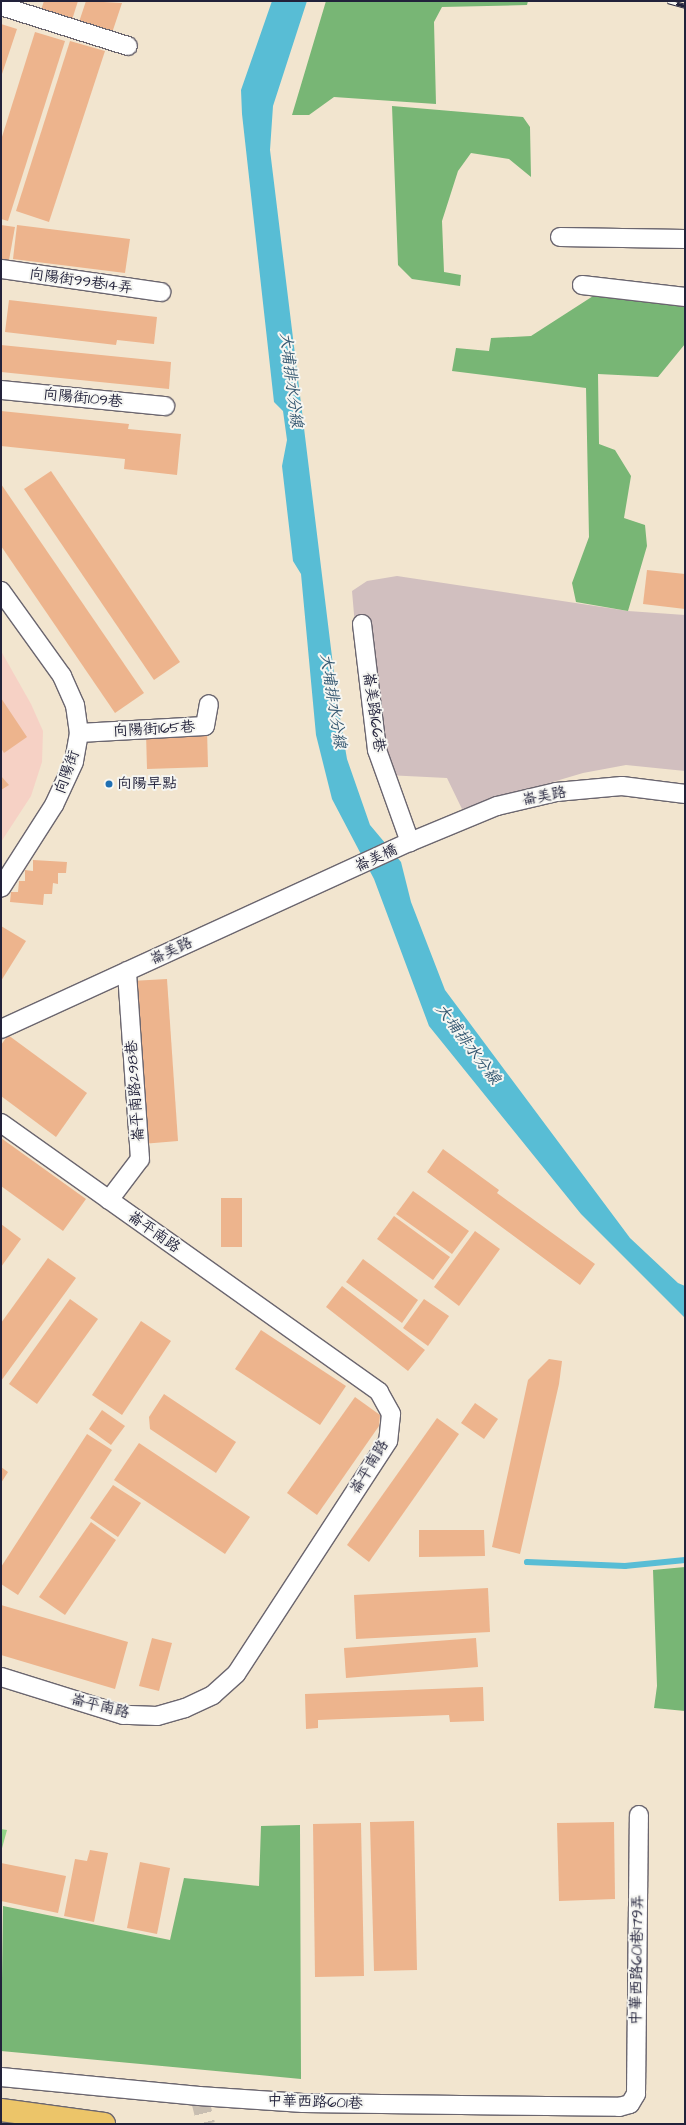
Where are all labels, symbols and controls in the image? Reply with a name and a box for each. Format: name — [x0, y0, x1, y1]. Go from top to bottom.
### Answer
street label: 向陽街99巷14弄 — [28, 265, 134, 297]
water label: 大埔排水分線 — [276, 331, 306, 429]
street label: 向陽街109巷 — [42, 385, 124, 411]
water label: 大埔排水分線 — [316, 652, 350, 750]
street label: 崙美路166巷 — [359, 671, 389, 753]
street label: 向陽街165巷 — [113, 718, 195, 740]
street label: 向陽街 — [51, 748, 83, 796]
place label: 向陽早點 — [117, 775, 177, 793]
marker: 向陽早點 — [104, 779, 114, 789]
street label: 崙美路 — [520, 783, 568, 809]
street label: 崙美橋 — [352, 840, 400, 876]
street label: 崙美路 — [147, 933, 195, 969]
water label: 大埔排水分線 — [431, 1000, 505, 1088]
street label: 崙平南路298巷 — [122, 1040, 148, 1142]
street label: 崙平南路 — [124, 1207, 184, 1257]
street label: 崙平南路 — [346, 1437, 392, 1497]
street label: 崙平南路 — [69, 1690, 131, 1722]
street label: 中華西路601巷179弄 — [627, 1895, 647, 2025]
street label: 中華西路601巷 — [267, 2091, 363, 2113]

